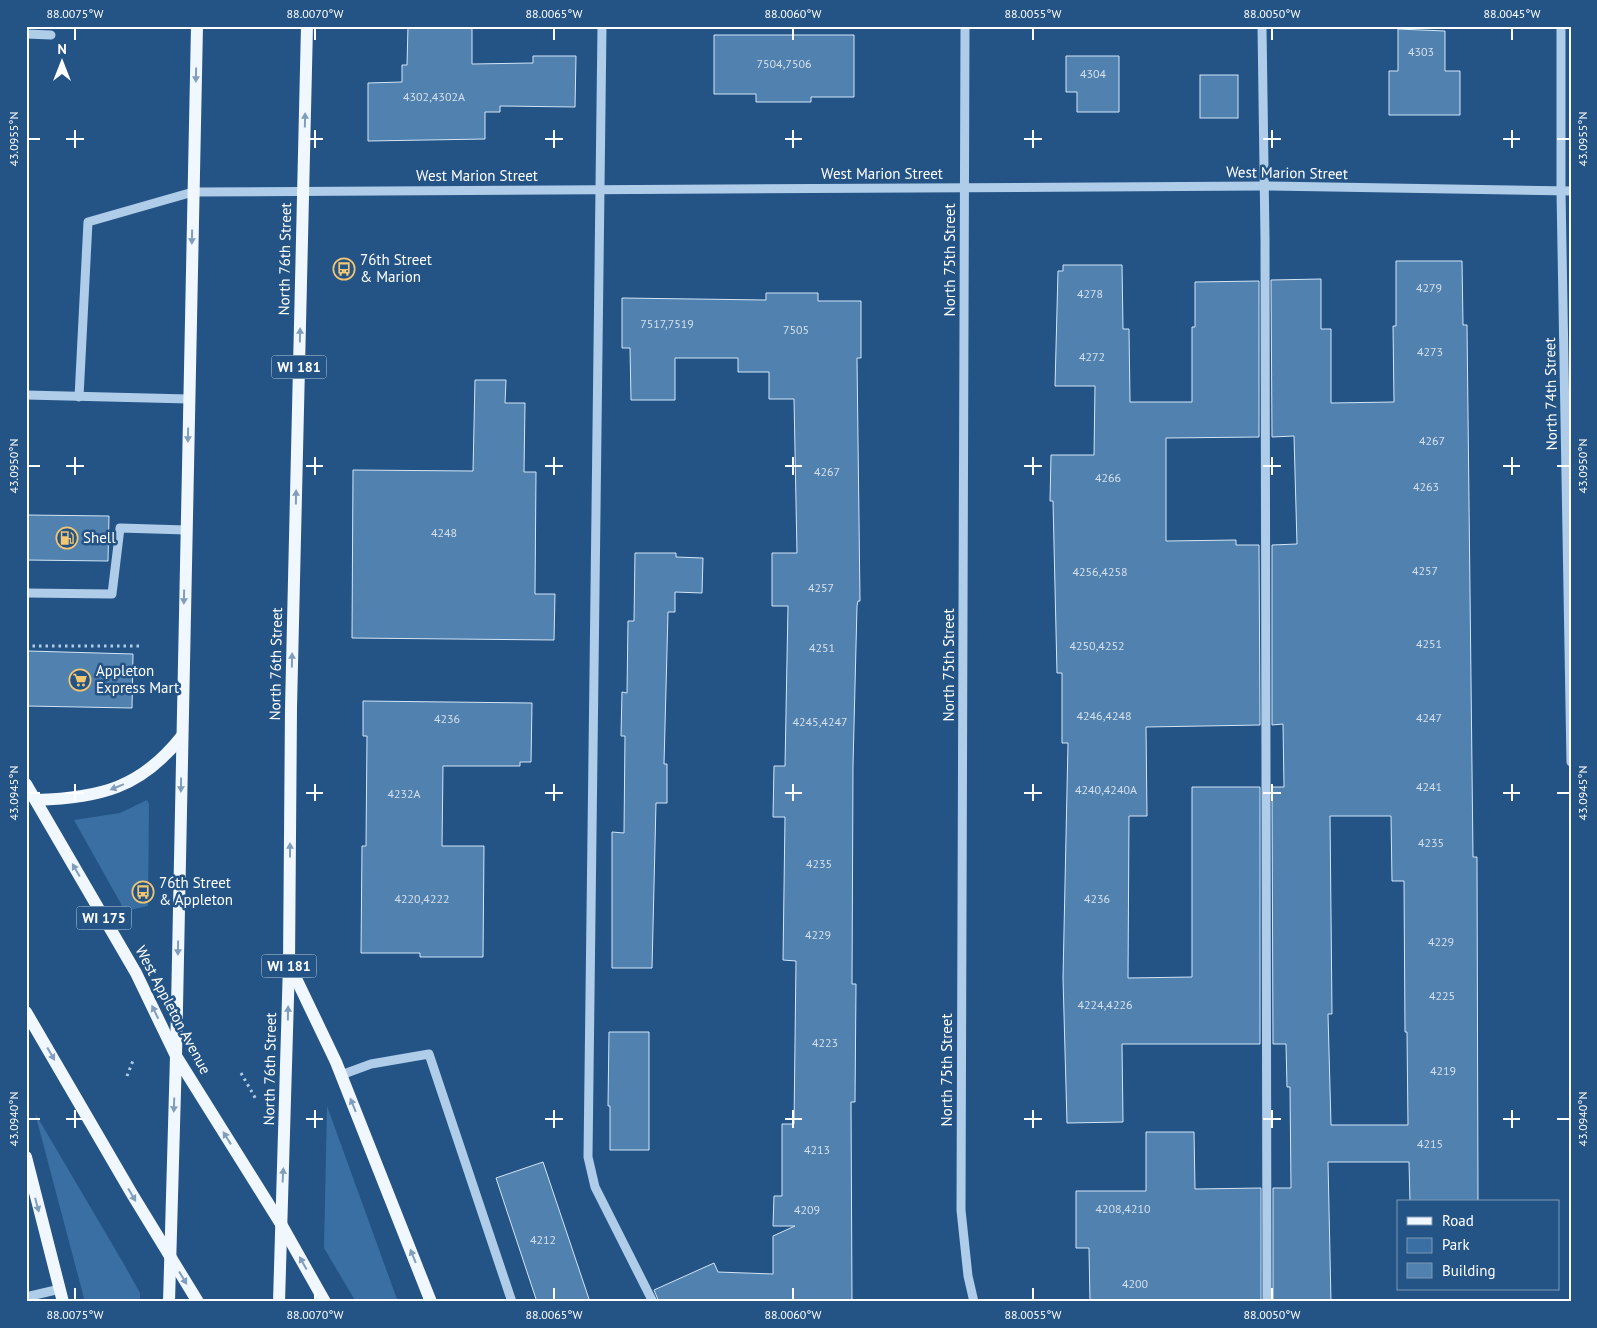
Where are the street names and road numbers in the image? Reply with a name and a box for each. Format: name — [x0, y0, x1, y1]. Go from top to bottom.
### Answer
street label: West Marion Street — [1226, 162, 1348, 183]
street label: West Marion Street — [821, 164, 943, 183]
street label: West Marion Street — [416, 166, 538, 185]
street label: North 76th Street — [274, 202, 295, 316]
street label: North 75th Street — [940, 204, 959, 316]
street label: North 74th Street — [1540, 337, 1561, 451]
road number: WI 181 — [272, 356, 326, 378]
street label: North 76th Street — [265, 607, 286, 721]
street label: North 75th Street — [939, 609, 958, 721]
road number: WI 175 — [76, 906, 132, 930]
street label: West Appleton Avenue — [132, 942, 215, 1077]
road number: WI 181 — [262, 954, 316, 978]
street label: North 76th Street — [259, 1012, 280, 1126]
street label: North 75th Street — [937, 1014, 956, 1126]

